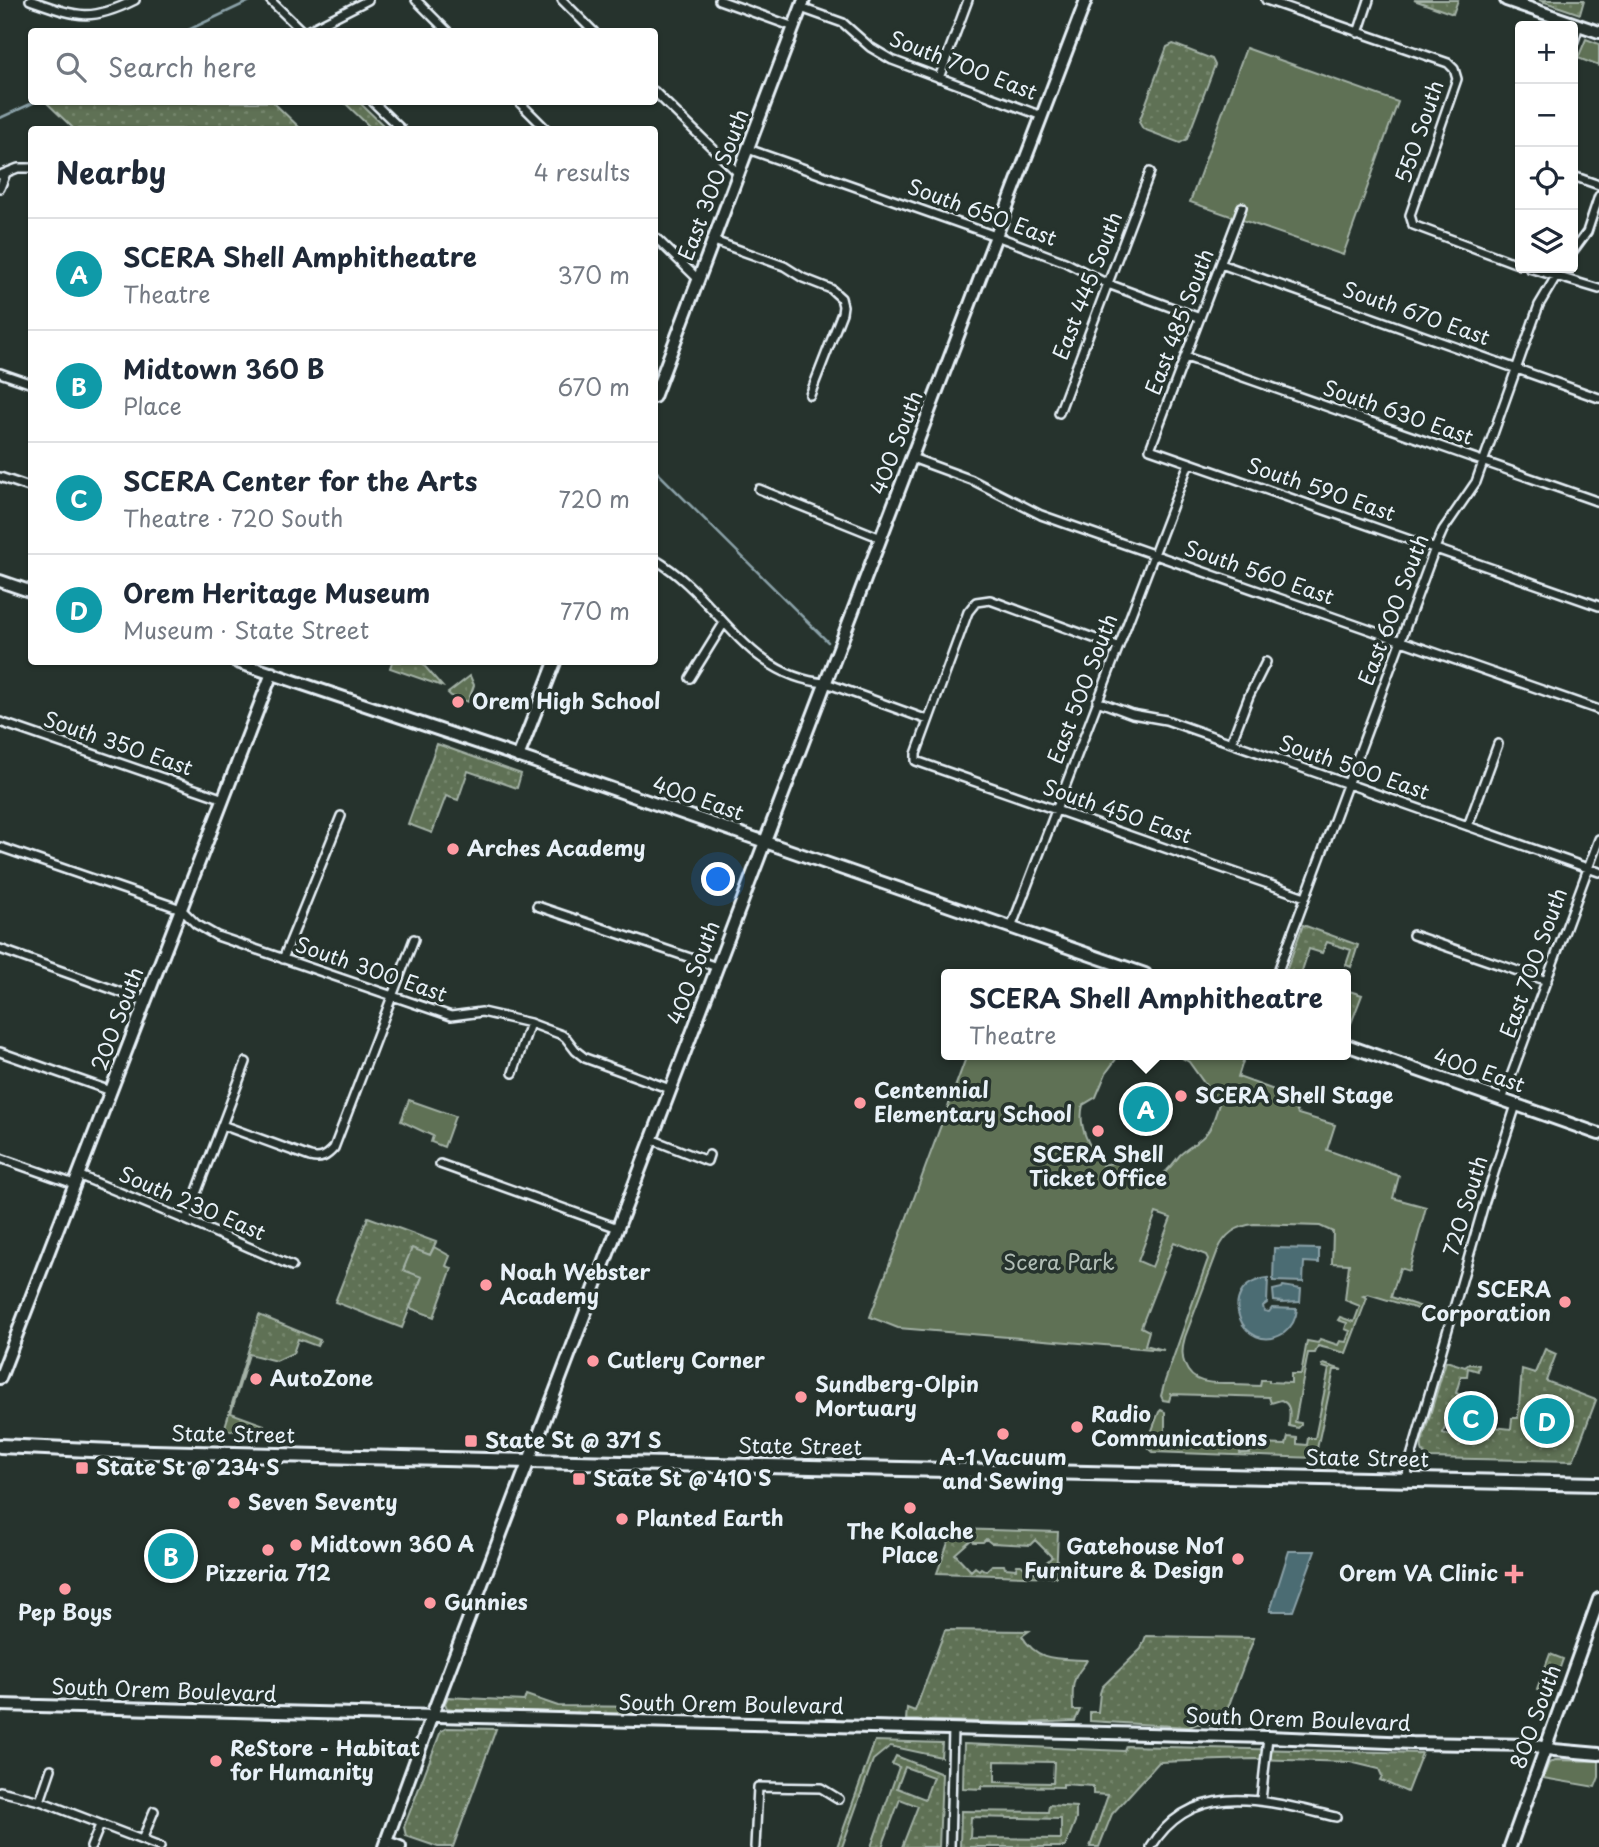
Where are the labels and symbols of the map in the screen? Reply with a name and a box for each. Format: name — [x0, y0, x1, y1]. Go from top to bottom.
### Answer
street label: South 700 East — [885, 21, 1042, 107]
street label: 550 South — [1386, 76, 1451, 187]
street label: East 300 South — [669, 104, 756, 265]
street label: South 650 East — [904, 169, 1062, 253]
street label: East 445 South — [1043, 207, 1129, 364]
street label: East 485 South — [1136, 244, 1221, 399]
street label: South 670 East — [1339, 272, 1495, 352]
street label: South 630 East — [1319, 370, 1478, 452]
street label: 400 South — [861, 386, 930, 499]
street label: South 590 East — [1243, 448, 1400, 528]
street label: East 600 South — [1349, 529, 1436, 690]
street label: South 560 East — [1180, 531, 1339, 612]
street label: East 500 South — [1038, 609, 1124, 768]
place label: Orem High School — [472, 684, 661, 716]
marker: Orem High School — [450, 694, 466, 710]
street label: South 350 East — [40, 702, 198, 783]
street label: South 500 East — [1275, 725, 1434, 807]
street label: 400 East — [649, 767, 749, 828]
street label: South 450 East — [1039, 770, 1196, 851]
place label: Arches Academy — [467, 831, 646, 863]
marker: Arches Academy — [445, 841, 461, 857]
your location — [701, 862, 735, 896]
street label: East 700 South — [1490, 883, 1574, 1042]
street label: 400 South — [658, 916, 727, 1029]
street label: South 300 East — [292, 927, 452, 1009]
street label: 200 South — [82, 962, 151, 1075]
street label: 400 East — [1430, 1039, 1530, 1100]
place label: Centennial Elementary School — [874, 1073, 1072, 1129]
place label: SCERA Shell Stage — [1195, 1078, 1393, 1110]
pin: A — [1123, 1083, 1169, 1135]
marker: SCERA Shell Stage — [1173, 1088, 1189, 1104]
marker: Centennial Elementary School — [852, 1095, 868, 1111]
marker: SCERA Shell Ticket Office — [1090, 1123, 1106, 1139]
place label: SCERA Shell Ticket Office — [1029, 1137, 1167, 1193]
street label: 720 South — [1434, 1151, 1495, 1260]
street label: South 230 East — [115, 1157, 271, 1247]
park label: Scera Park — [1003, 1245, 1115, 1277]
place label: Noah Webster Academy — [499, 1255, 651, 1311]
place label: SCERA Corporation — [1421, 1272, 1552, 1328]
marker: Noah Webster Academy — [478, 1277, 494, 1293]
marker: SCERA Corporation — [1557, 1294, 1573, 1310]
place label: Cutlery Corner — [607, 1343, 765, 1375]
marker: Cutlery Corner — [585, 1353, 601, 1369]
place label: AutoZone — [270, 1361, 373, 1393]
place label: Sundberg-Olpin Mortuary — [815, 1367, 979, 1423]
marker: AutoZone — [248, 1371, 264, 1387]
marker: Sundberg-Olpin Mortuary — [793, 1389, 809, 1405]
pin: C — [1448, 1392, 1494, 1444]
pin: D — [1524, 1395, 1570, 1447]
place label: Radio Communications — [1091, 1397, 1267, 1453]
street label: State Street — [171, 1416, 295, 1450]
marker: Radio Communications — [1069, 1419, 1085, 1435]
place label: State St @ 371 S — [485, 1423, 661, 1455]
marker: A-1 Vacuum and Sewing — [995, 1426, 1011, 1442]
street label: State Street — [738, 1428, 862, 1462]
marker: State St @ 371 S — [463, 1433, 479, 1449]
place label: A-1 Vacuum and Sewing — [939, 1440, 1067, 1496]
street label: State Street — [1305, 1440, 1429, 1474]
place label: State St @ 234 S — [96, 1450, 279, 1482]
marker: State St @ 234 S — [74, 1460, 90, 1476]
place label: State St @ 410 S — [593, 1461, 771, 1493]
marker: State St @ 410 S — [571, 1471, 587, 1487]
place label: Seven Seventy — [248, 1485, 397, 1517]
marker: Seven Seventy — [226, 1495, 242, 1511]
marker: The Kolache Place — [902, 1500, 918, 1516]
place label: Planted Earth — [636, 1501, 784, 1533]
marker: Planted Earth — [614, 1511, 630, 1527]
place label: The Kolache Place — [846, 1514, 974, 1570]
place label: Midtown 360 A — [310, 1527, 475, 1559]
place label: Gatehouse No1 Furniture & Design — [1024, 1529, 1224, 1585]
pin: B — [148, 1530, 194, 1582]
marker: Midtown 360 A — [288, 1537, 304, 1553]
marker: Pizzeria 712 — [260, 1542, 276, 1558]
marker: Gatehouse No1 Furniture & Design — [1230, 1551, 1246, 1567]
place label: Pizzeria 712 — [205, 1556, 331, 1588]
place label: Orem VA Clinic — [1339, 1556, 1498, 1588]
marker: Orem VA Clinic — [1504, 1564, 1524, 1584]
marker: Pep Boys — [57, 1581, 73, 1597]
place label: Gunnies — [444, 1585, 528, 1617]
place label: Pep Boys — [18, 1595, 112, 1627]
marker: Gunnies — [422, 1595, 438, 1611]
street label: 800 South — [1500, 1660, 1568, 1773]
street label: South Orem Boulevard — [51, 1669, 277, 1709]
street label: South Orem Boulevard — [618, 1685, 844, 1721]
street label: South Orem Boulevard — [1185, 1698, 1411, 1738]
place label: ReStore - Habitat for Humanity — [230, 1731, 420, 1787]
marker: ReStore - Habitat for Humanity — [208, 1753, 224, 1769]

